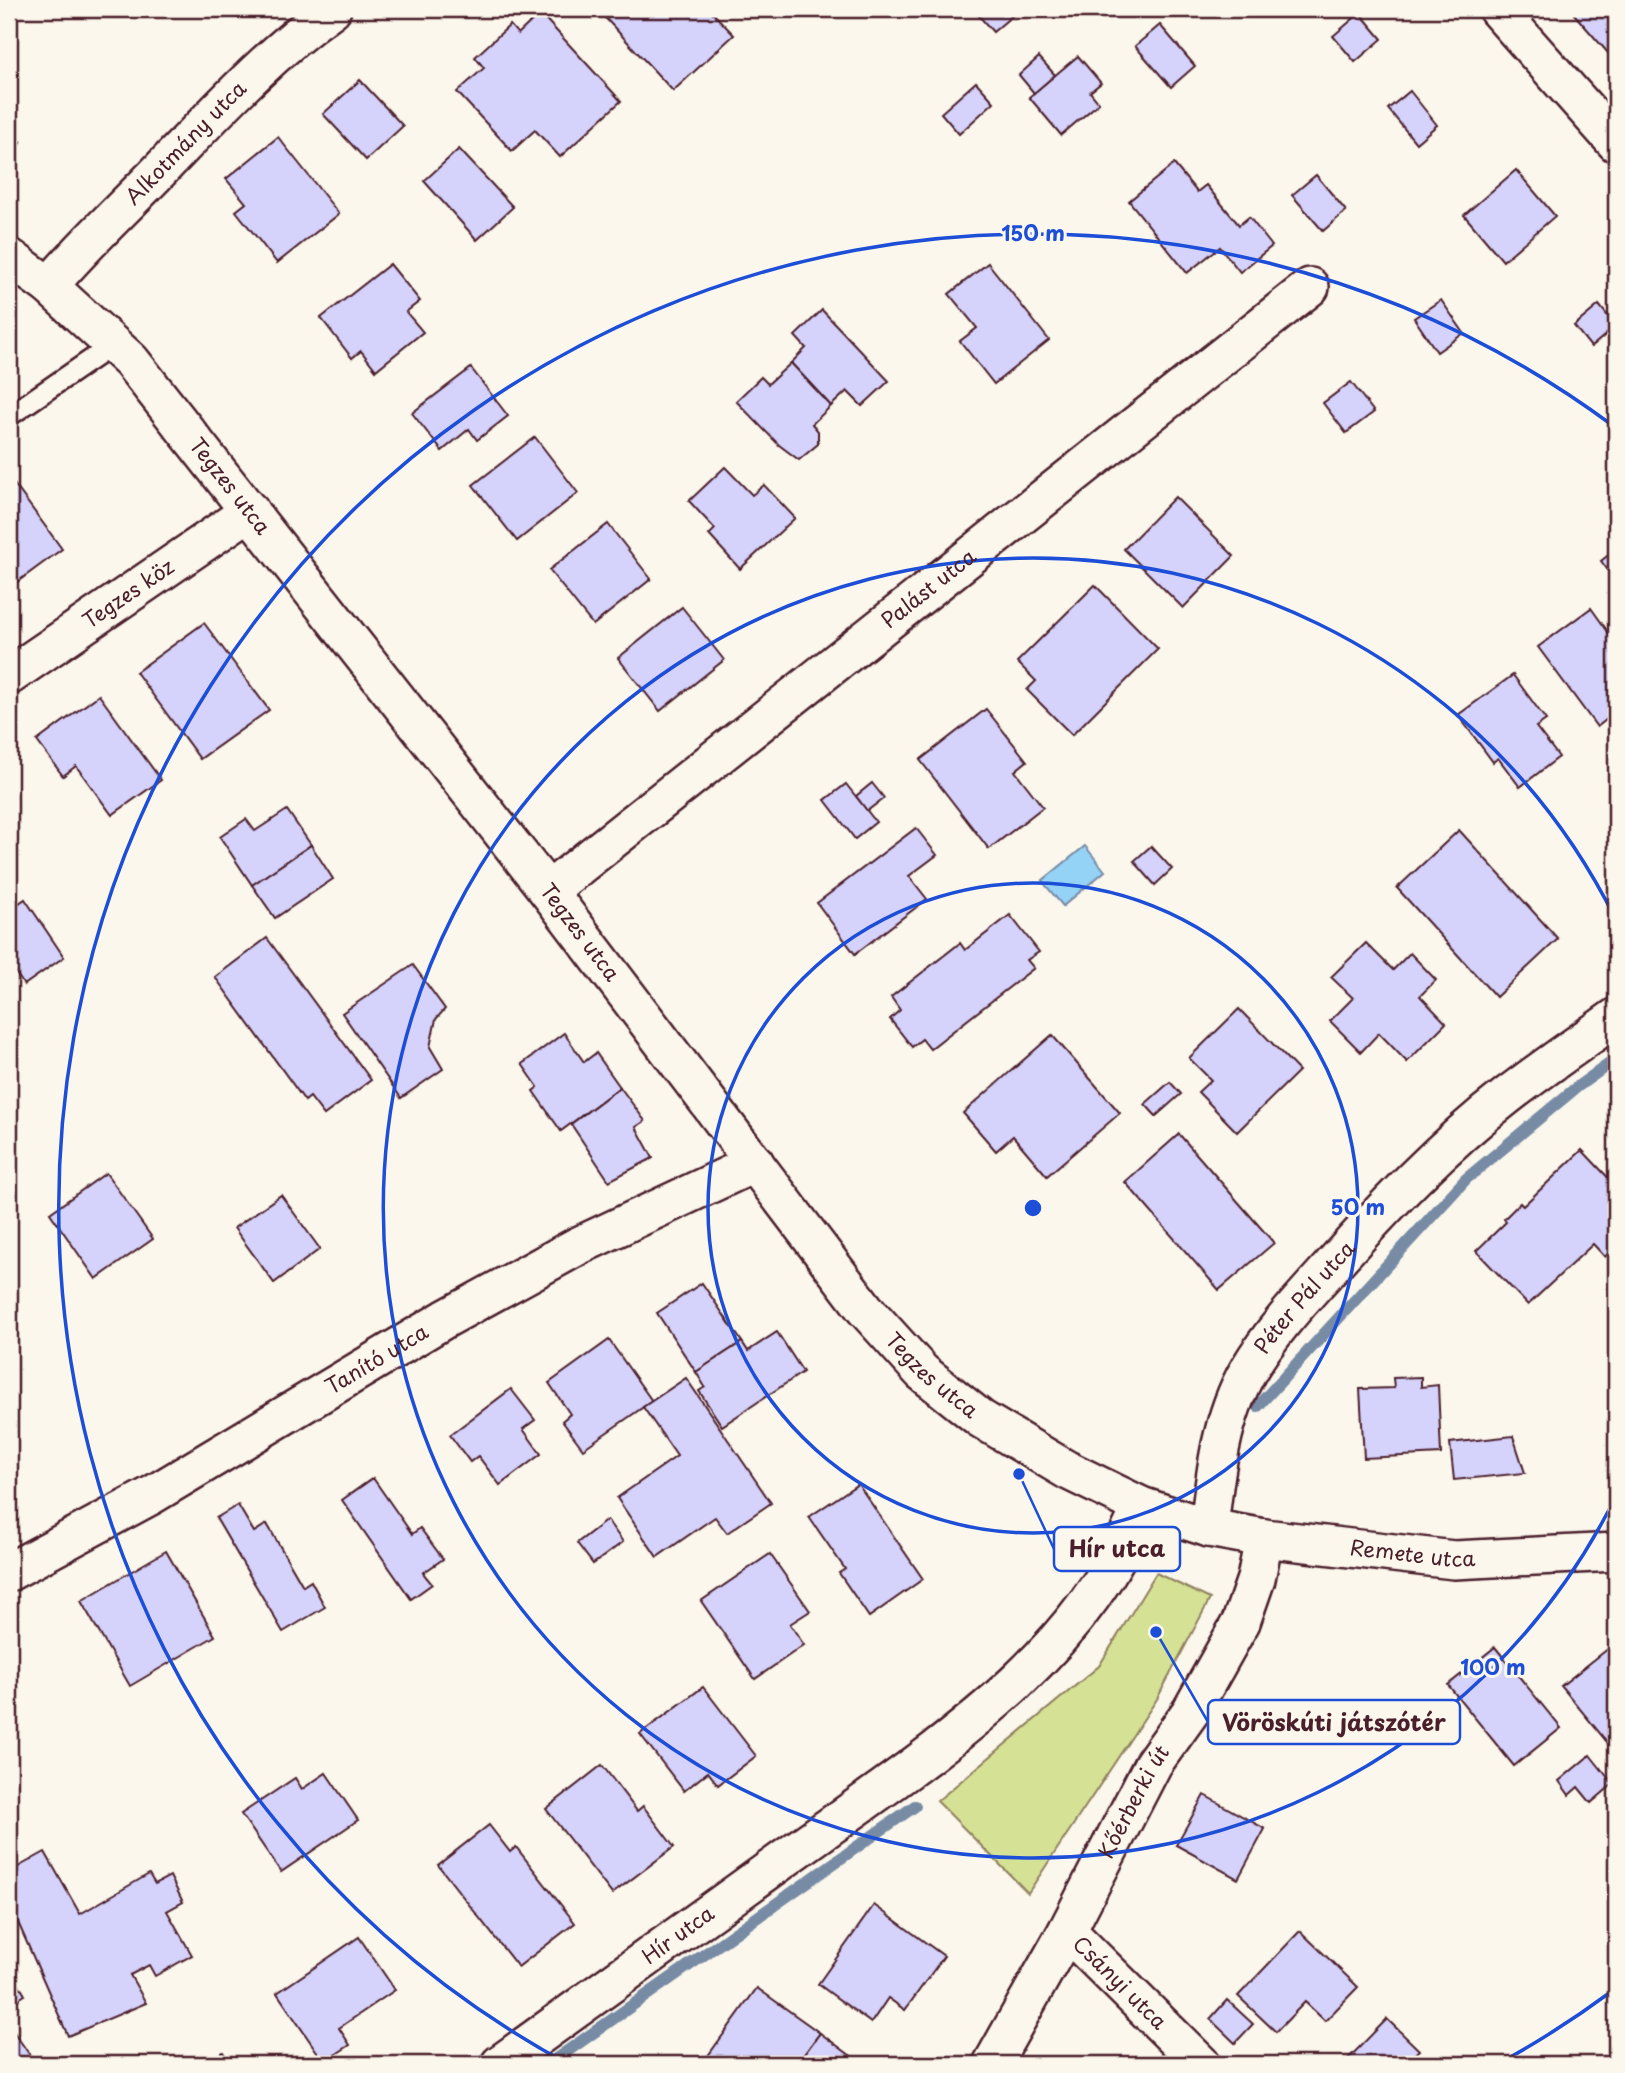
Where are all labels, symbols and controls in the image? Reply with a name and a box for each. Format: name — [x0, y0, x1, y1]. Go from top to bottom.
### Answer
street label: Alkotmány utca — [117, 72, 253, 211]
text: 150 m — [1001, 216, 1065, 248]
street label: Tegzes utca — [183, 430, 280, 540]
street label: Palást utca — [873, 540, 982, 635]
street label: Tegzes köz — [75, 550, 180, 635]
street label: Tegzes utca — [533, 875, 629, 987]
text: 50 m — [1331, 1190, 1385, 1222]
centre of rings — [1021, 1196, 1045, 1220]
street label: Péter Pál utca — [1245, 1232, 1361, 1360]
street label: Tanító utca — [318, 1315, 434, 1401]
street label: Tegzes utca — [879, 1324, 986, 1425]
callout: Hír utca — [1054, 1527, 1180, 1571]
text: Hír utca — [1069, 1530, 1166, 1565]
street label: Remete utca — [1348, 1530, 1476, 1574]
text: 100 m — [1460, 1650, 1526, 1682]
callout: Vöröskúti játszótér — [1208, 1700, 1460, 1744]
text: Vöröskúti játszótér — [1222, 1704, 1446, 1739]
street label: Kőérberki út — [1089, 1737, 1176, 1864]
street label: Hír utca — [634, 1897, 720, 1971]
street label: Csányi utca — [1066, 1927, 1175, 2036]

